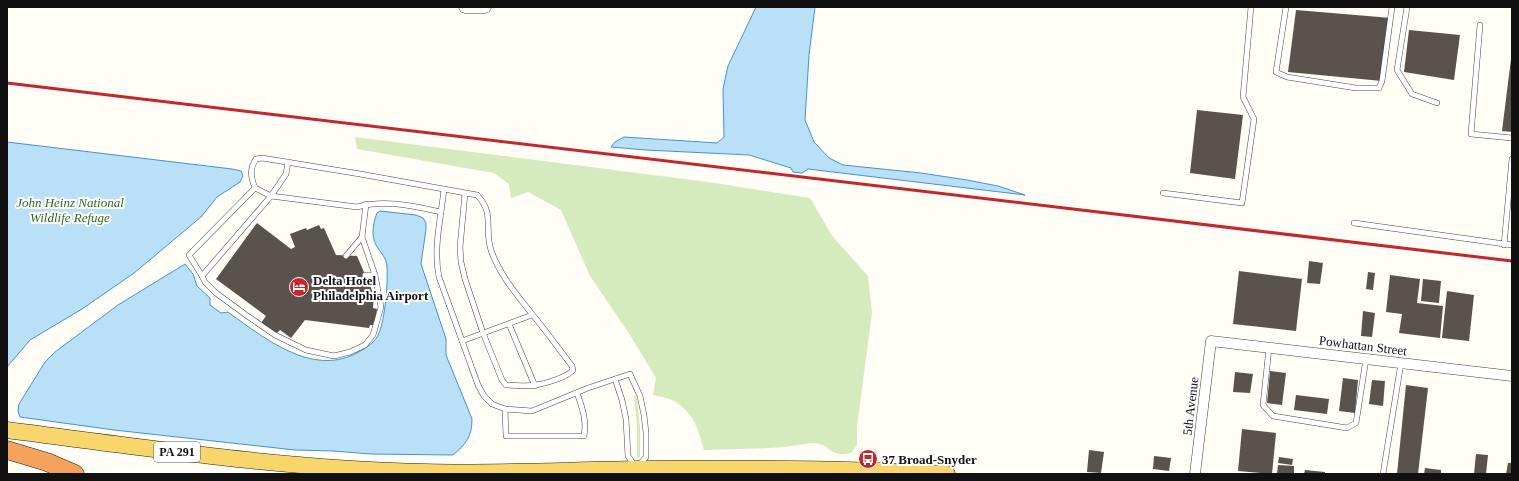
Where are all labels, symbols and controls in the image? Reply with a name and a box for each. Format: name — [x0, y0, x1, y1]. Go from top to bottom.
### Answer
park label: John Heinz National Wildlife Refuge — [16, 195, 124, 225]
place label: Delta Hotel Philadelphia Airport — [313, 273, 429, 303]
hotel icon: Delta Hotel Philadelphia Airport — [288, 276, 310, 298]
street label: Powhattan Street — [1318, 333, 1408, 358]
street label: 5th Avenue — [1179, 376, 1202, 436]
road number: PA 291 — [154, 442, 200, 462]
bus stop icon: 37 Broad-Snyder — [857, 448, 879, 470]
place label: 37 Broad-Snyder — [882, 452, 977, 467]

